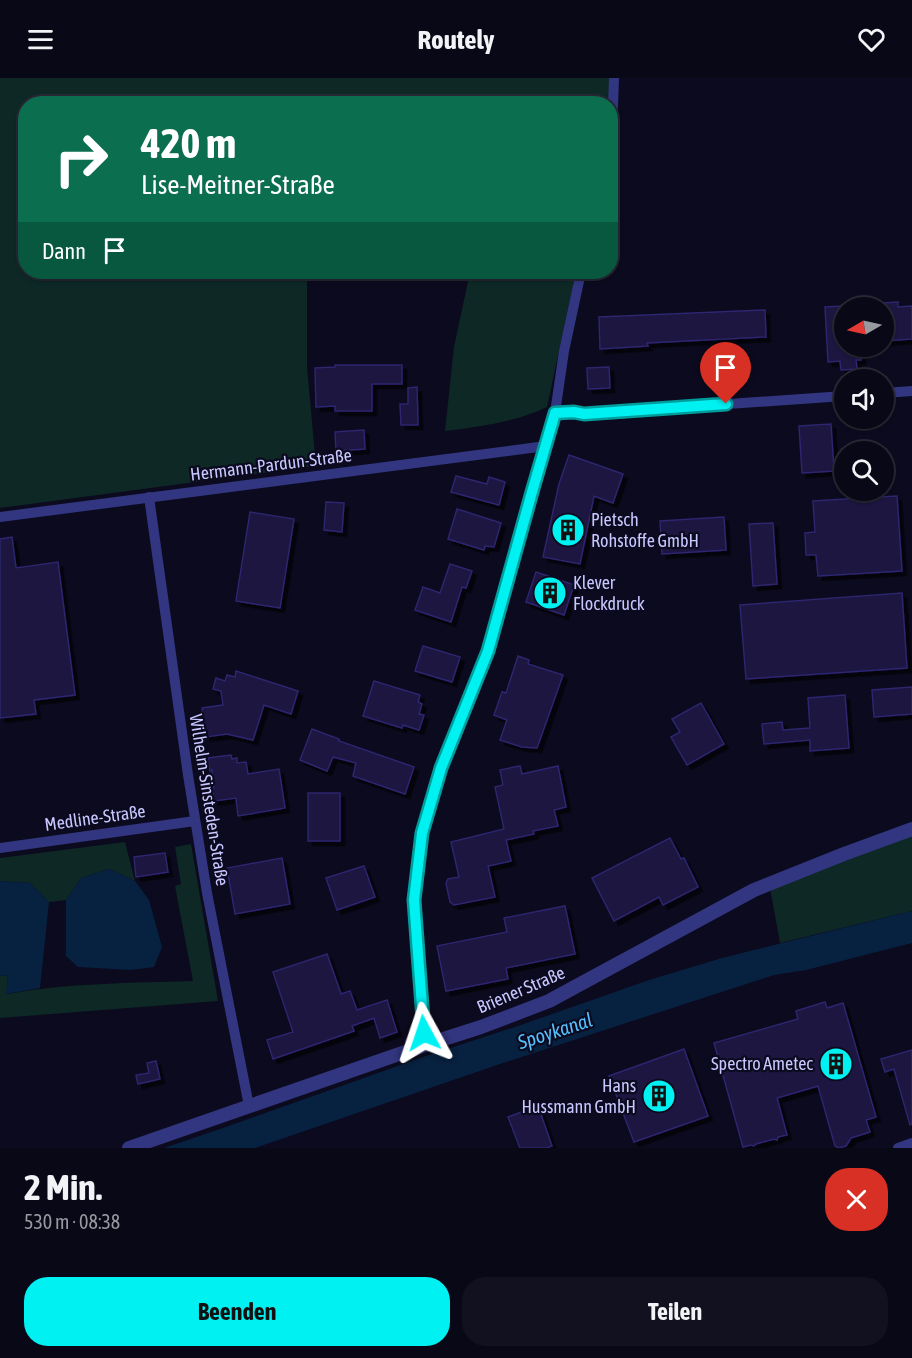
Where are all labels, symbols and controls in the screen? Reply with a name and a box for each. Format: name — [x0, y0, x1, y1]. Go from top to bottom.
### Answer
icon: menu — [24, 23, 57, 56]
icon: heart — [855, 23, 888, 56]
text: Routely — [417, 24, 495, 55]
text: 420 m — [141, 119, 236, 167]
icon: right — [42, 120, 120, 198]
text: Lise-Meitner-Straße — [141, 169, 335, 200]
icon: arrive — [98, 234, 131, 267]
text: Dann — [42, 238, 86, 264]
north arrow — [834, 297, 894, 357]
map controls — [834, 297, 894, 501]
pin — [700, 342, 751, 404]
icon: arrive — [709, 351, 742, 384]
button: sound — [834, 369, 894, 429]
button: search — [834, 441, 894, 501]
street label: Hermann-Pardun-Straße — [189, 444, 353, 485]
place label: Pietsch Rohstoffe GmbH — [591, 509, 699, 551]
building icon: Pietsch Rohstoffe GmbH — [550, 512, 586, 548]
place label: Klever Flockdruck — [573, 572, 645, 614]
building icon: Klever Flockdruck — [532, 575, 568, 611]
street label: Wilhelm-Sinsteden-Straße — [186, 713, 233, 887]
street label: Medline-Straße — [43, 800, 147, 835]
street label: Briener Straße — [474, 962, 568, 1017]
position arrow — [392, 1001, 456, 1065]
water label: Spoykanal — [514, 1008, 595, 1054]
building icon: Spectro Ametec — [818, 1046, 854, 1082]
place label: Spectro Ametec — [711, 1053, 813, 1074]
place label: Hans Hussmann GmbH — [521, 1075, 636, 1117]
building icon: Hans Hussmann GmbH — [641, 1078, 677, 1114]
text: 2 Min. — [24, 1166, 102, 1208]
button: close — [825, 1168, 888, 1231]
text: 530 m · 08:38 — [24, 1210, 120, 1233]
button: Beenden — [24, 1277, 450, 1346]
button: Teilen — [462, 1277, 888, 1346]

